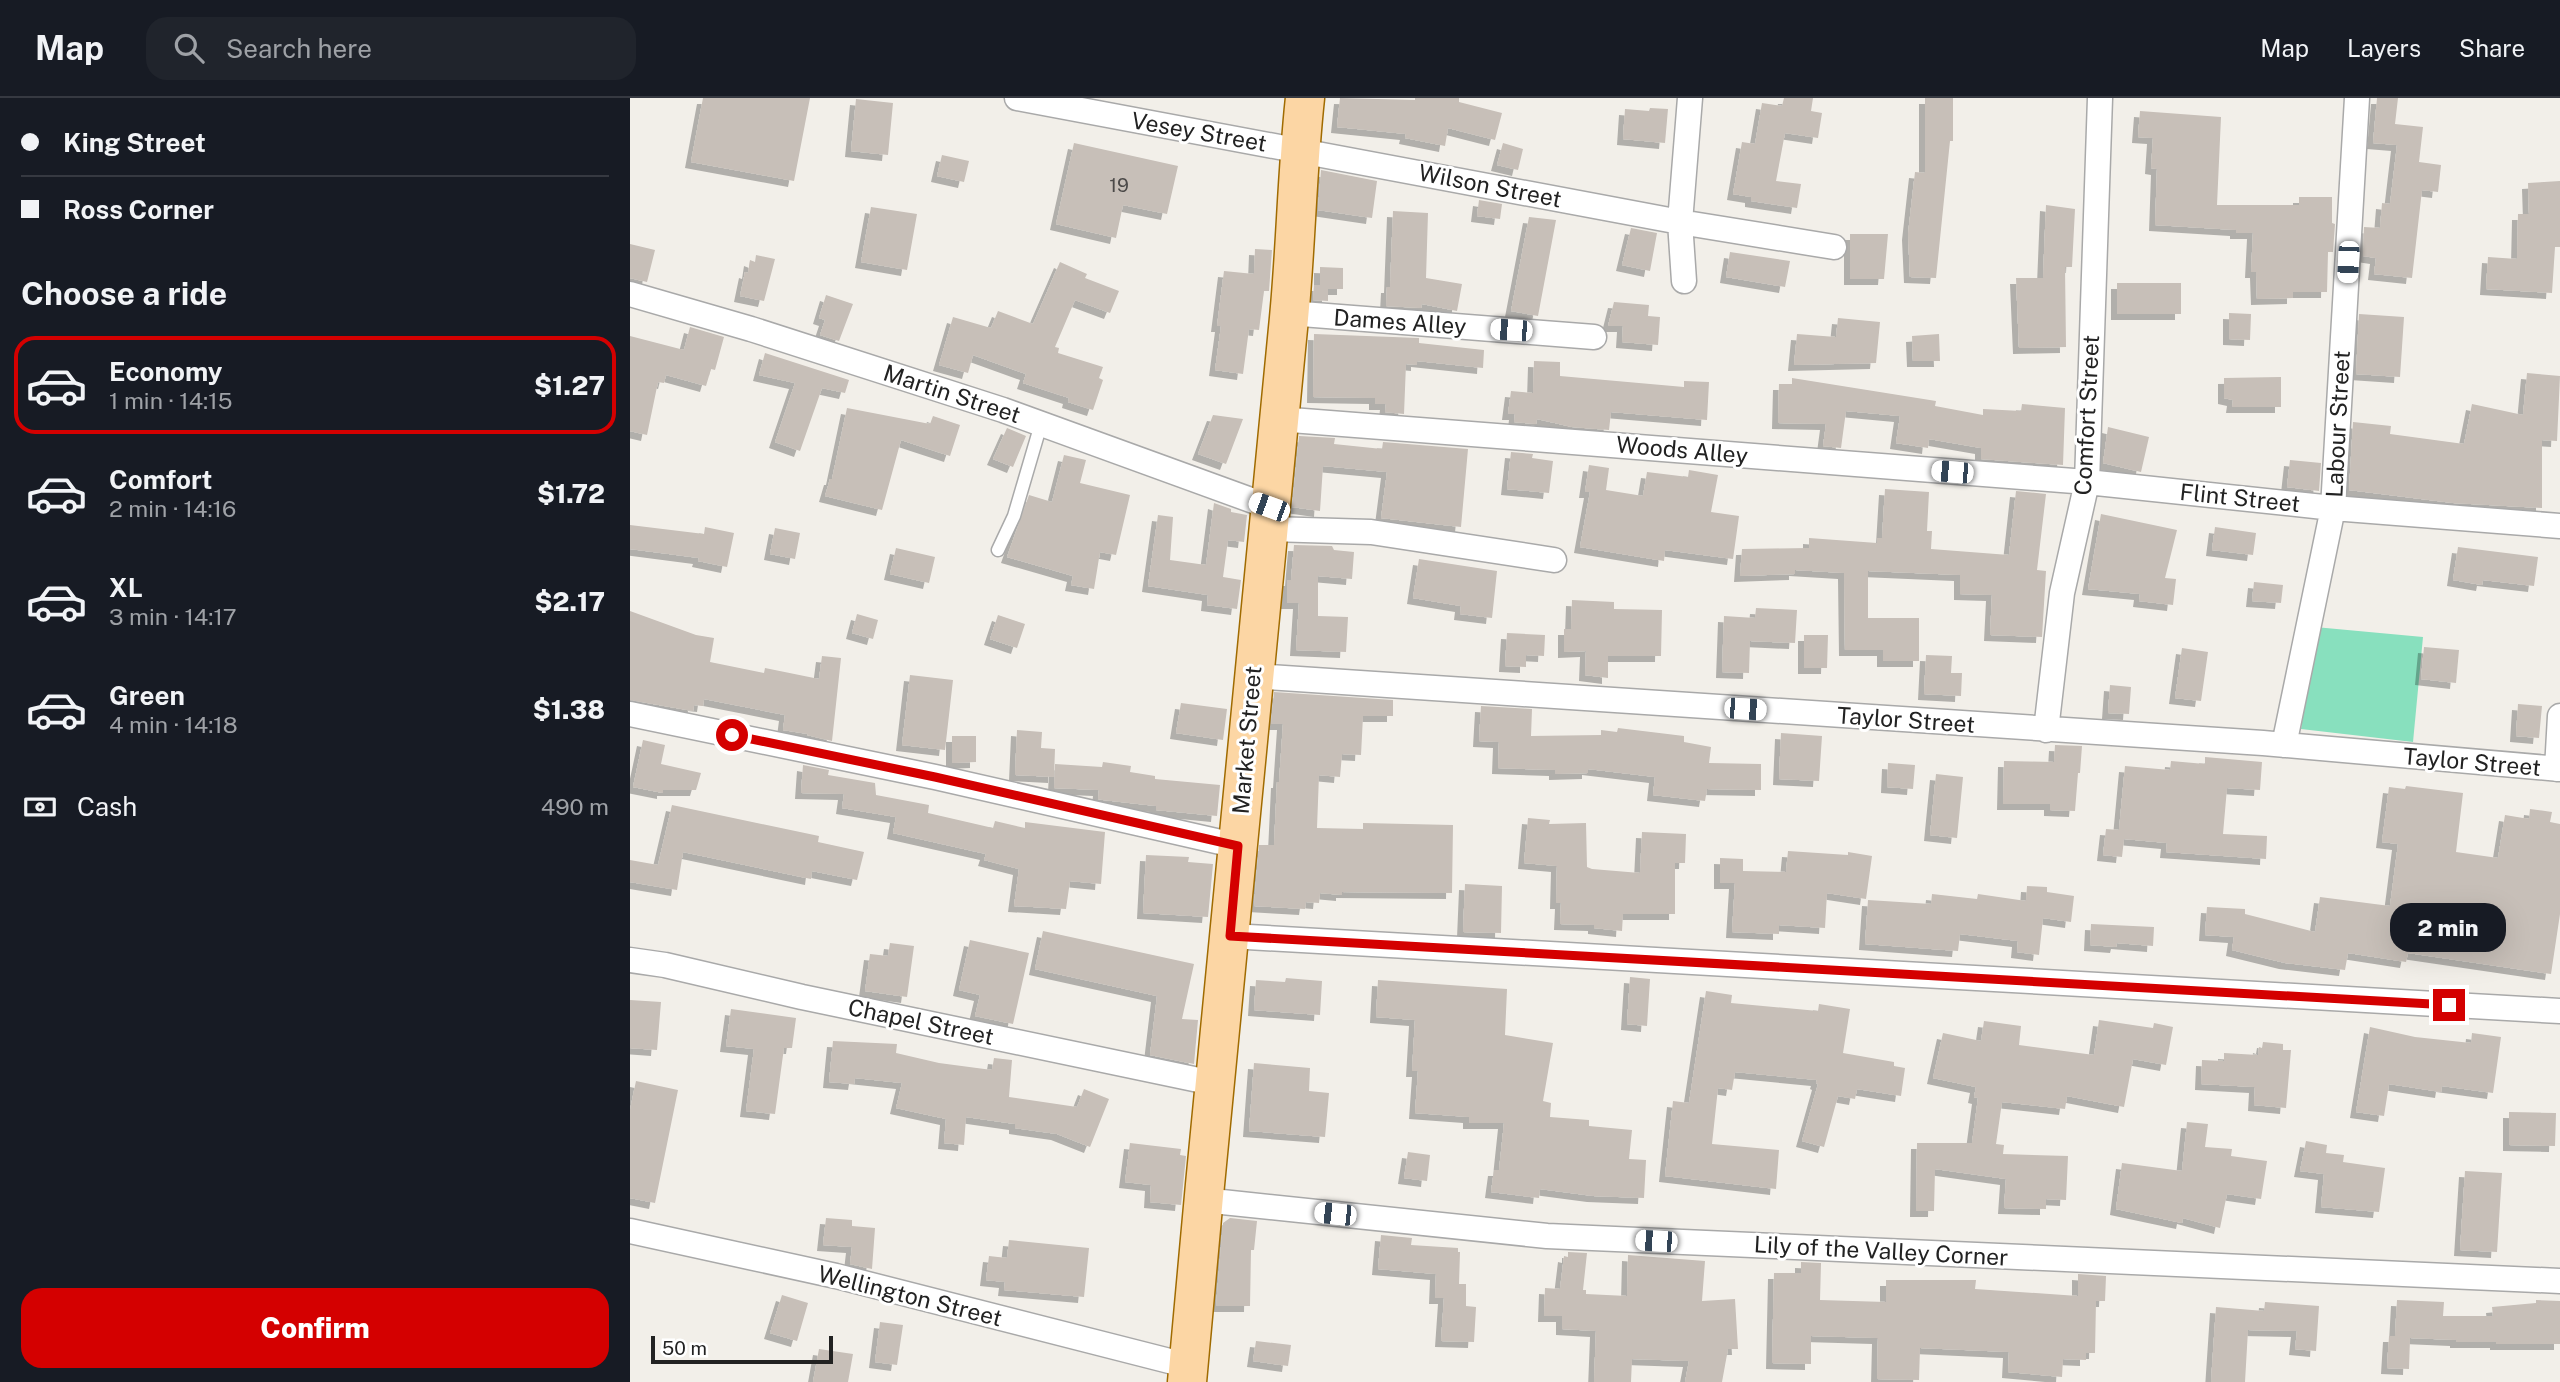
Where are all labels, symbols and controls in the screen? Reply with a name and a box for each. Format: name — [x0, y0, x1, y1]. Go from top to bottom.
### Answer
search box — [146, 17, 636, 80]
text: Map — [35, 29, 104, 67]
icon: search — [170, 29, 208, 67]
text: Search here — [226, 33, 372, 64]
text: Map — [2260, 34, 2309, 62]
text: Layers — [2347, 34, 2421, 62]
text: Share — [2459, 34, 2525, 62]
street label: Vesey Street — [1129, 106, 1269, 157]
text: King Street — [63, 127, 206, 158]
street label: Wilson Street — [1416, 158, 1564, 213]
house number: 19 — [1109, 174, 1129, 196]
text: Ross Corner — [63, 194, 214, 225]
car — [2337, 240, 2360, 284]
text: Choose a ride — [21, 275, 227, 312]
street label: Dames Alley — [1333, 303, 1467, 340]
car — [1490, 318, 1533, 342]
street label: Comfort Street — [2069, 334, 2104, 496]
street label: Labour Street — [2320, 350, 2355, 498]
icon: car — [25, 354, 88, 417]
text: Economy — [109, 356, 222, 387]
street label: Martin Street — [880, 359, 1024, 428]
text: $1.27 — [534, 370, 605, 401]
text: 1 min · 14:15 — [109, 387, 232, 414]
street label: Woods Alley — [1615, 430, 1749, 469]
car — [1931, 460, 1974, 484]
icon: car — [25, 462, 88, 525]
text: Comfort — [109, 464, 212, 495]
text: $1.72 — [537, 478, 605, 509]
street label: Flint Street — [2179, 478, 2302, 517]
car — [1246, 490, 1293, 524]
text: 2 min · 14:16 — [109, 495, 236, 522]
icon: car — [25, 570, 88, 633]
text: XL — [109, 572, 143, 603]
text: $2.17 — [535, 586, 605, 617]
text: 3 min · 14:17 — [109, 603, 237, 630]
street label: Market Street — [1227, 665, 1266, 815]
icon: car — [25, 678, 88, 741]
text: Green — [109, 680, 185, 711]
text: $1.38 — [533, 694, 605, 725]
car — [1724, 697, 1767, 721]
street label: Taylor Street — [1836, 701, 1976, 738]
text: 4 min · 14:18 — [109, 711, 238, 738]
route start — [716, 719, 748, 751]
street label: Taylor Street — [2402, 742, 2542, 781]
icon: cash — [21, 788, 59, 826]
text: Cash — [77, 791, 137, 822]
text: 490 m — [541, 793, 609, 820]
callout: 2 min — [2391, 904, 2507, 953]
text: 2 min — [2417, 914, 2479, 941]
route end — [2433, 989, 2465, 1021]
street label: Chapel Street — [846, 993, 996, 1050]
car — [1314, 1201, 1357, 1227]
car — [1635, 1229, 1678, 1253]
street label: Lily of the Valley Corner — [1753, 1230, 2009, 1271]
street label: Wellington Street — [815, 1260, 1005, 1331]
button: Confirm — [21, 1288, 609, 1368]
scale bar — [651, 1333, 833, 1365]
text: 50 m — [662, 1337, 707, 1359]

